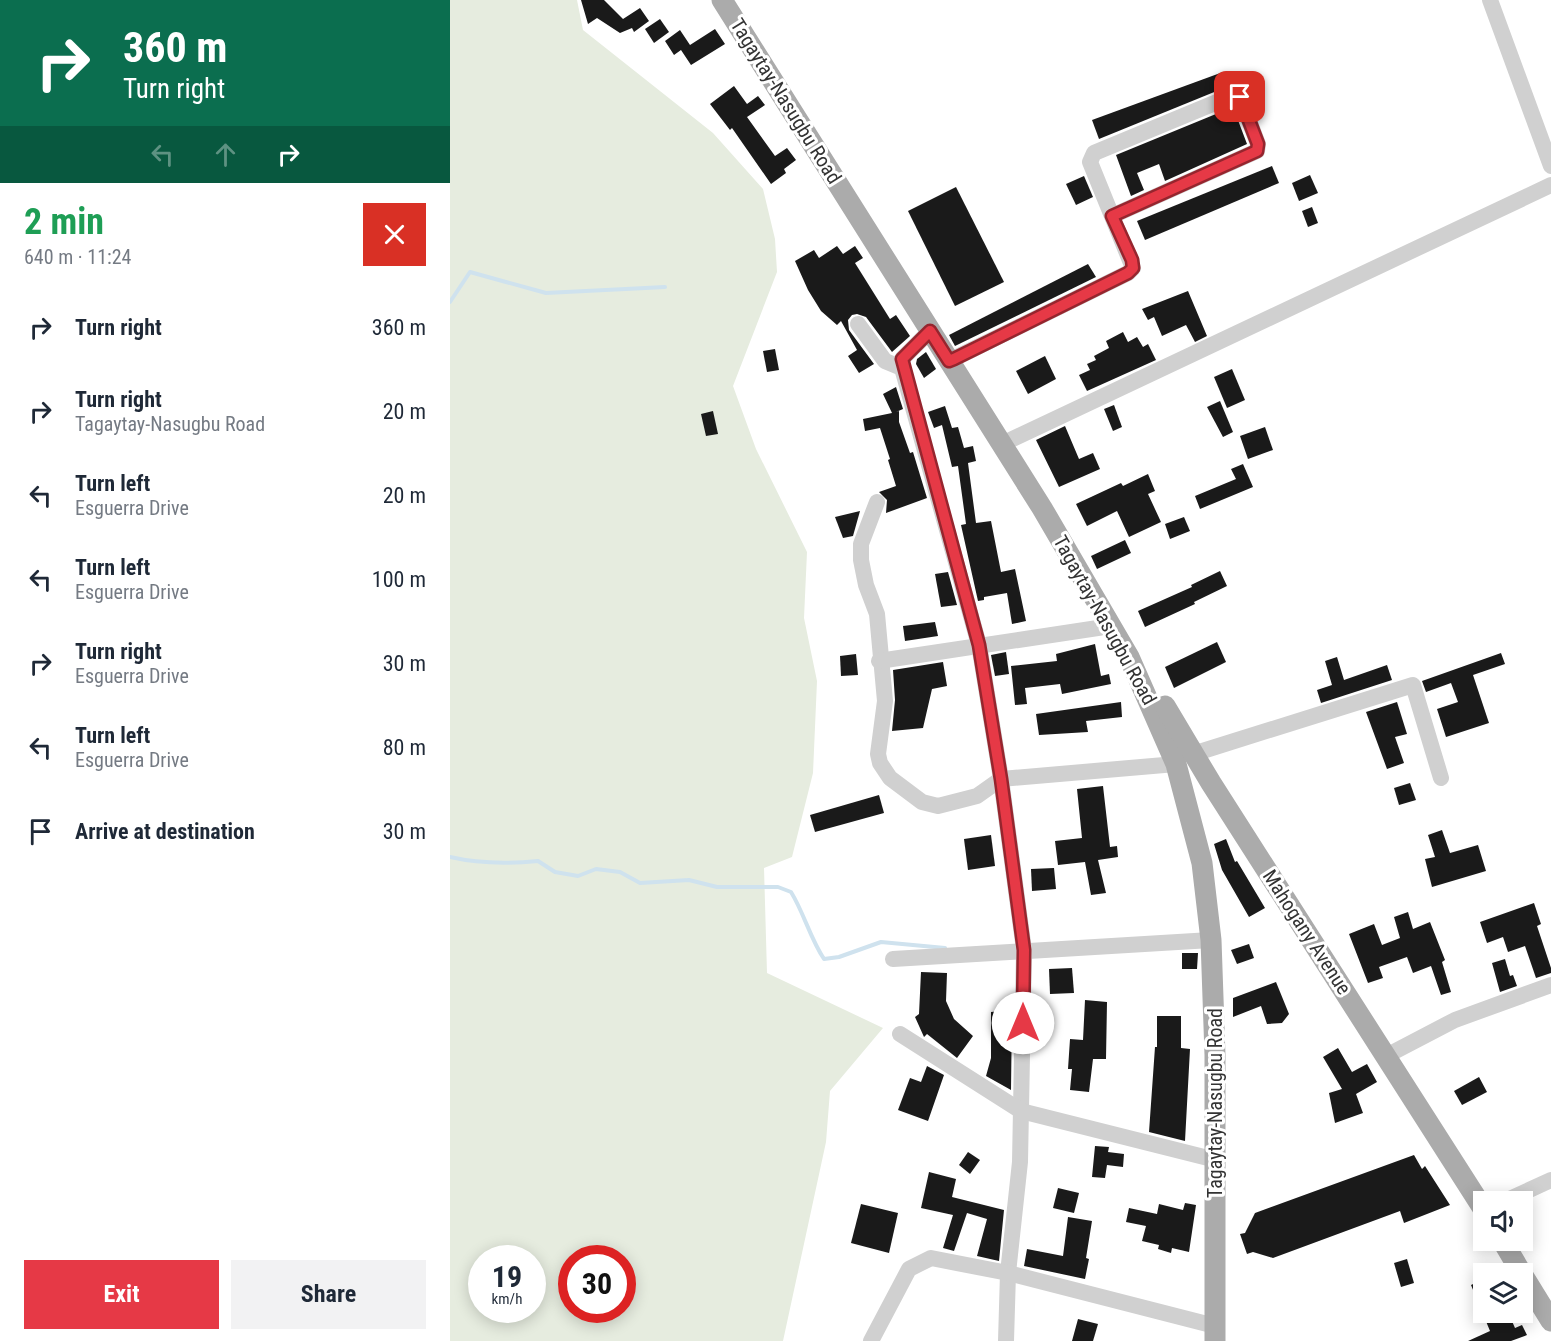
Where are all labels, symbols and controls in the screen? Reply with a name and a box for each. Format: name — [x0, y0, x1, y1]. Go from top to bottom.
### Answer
street label: Tagaytay-Nasugbu Road — [725, 14, 847, 188]
text: 360 m — [123, 23, 228, 72]
icon: right — [24, 24, 102, 102]
pin — [1214, 71, 1265, 122]
text: Turn right — [123, 73, 225, 105]
icon: arrive — [1223, 80, 1256, 113]
icon: left — [146, 138, 179, 171]
icon: ahead — [209, 138, 242, 171]
icon: right — [272, 138, 305, 171]
text: 2 min — [24, 201, 104, 243]
button: close — [363, 203, 426, 266]
text: 640 m · 11:24 — [24, 245, 131, 269]
icon: right — [24, 311, 57, 344]
text: Turn right — [75, 315, 162, 340]
text: 360 m — [372, 315, 426, 340]
text: Turn right — [75, 387, 162, 412]
icon: right — [24, 395, 57, 428]
text: 20 m — [383, 399, 426, 424]
text: Tagaytay-Nasugbu Road — [75, 412, 265, 436]
text: Turn left — [75, 471, 150, 496]
icon: left — [24, 479, 57, 512]
text: 20 m — [383, 483, 426, 508]
text: Esguerra Drive — [75, 496, 189, 520]
street label: Tagaytay-Nasugbu Road — [1048, 531, 1162, 709]
text: Turn left — [75, 555, 150, 580]
icon: left — [24, 563, 57, 596]
text: 100 m — [372, 567, 426, 592]
text: Esguerra Drive — [75, 580, 189, 604]
text: Turn right — [75, 639, 162, 664]
icon: right — [24, 647, 57, 680]
text: 30 m — [383, 651, 426, 676]
text: Esguerra Drive — [75, 664, 189, 688]
text: Turn left — [75, 723, 150, 748]
icon: left — [24, 731, 57, 764]
text: 80 m — [383, 735, 426, 760]
text: Esguerra Drive — [75, 748, 189, 772]
icon: arrive — [24, 815, 57, 848]
text: Arrive at destination — [75, 819, 255, 844]
text: 30 m — [383, 819, 426, 844]
street label: Mahogany Avenue — [1258, 865, 1356, 999]
position arrow — [991, 991, 1055, 1055]
street label: Tagaytay-Nasugbu Road — [1203, 1008, 1227, 1198]
map controls — [1473, 1191, 1533, 1323]
button: sound — [1473, 1191, 1533, 1251]
speed limit sign: 30 — [558, 1245, 636, 1323]
text: 19 — [492, 1259, 522, 1294]
button: Exit — [24, 1260, 219, 1329]
button: Share — [231, 1260, 426, 1329]
button: layers — [1473, 1263, 1533, 1323]
text: km/h — [492, 1290, 522, 1308]

